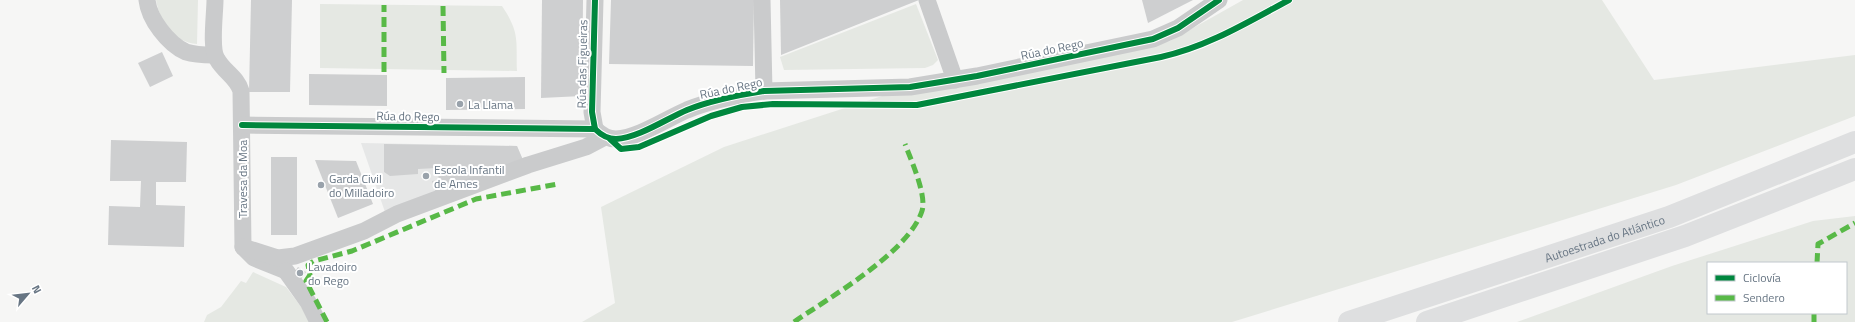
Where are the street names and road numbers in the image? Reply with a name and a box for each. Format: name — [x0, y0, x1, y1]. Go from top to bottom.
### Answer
street label: Rúa das Figueiras — [572, 19, 592, 109]
street label: Rúa do Rego — [1019, 33, 1085, 65]
street label: Rúa do Rego — [698, 72, 764, 104]
street label: Rúa do Rego — [376, 106, 440, 126]
street label: Travesa da Moa — [233, 140, 252, 218]
street label: Autoestrada do Atlántico — [1542, 210, 1667, 267]

